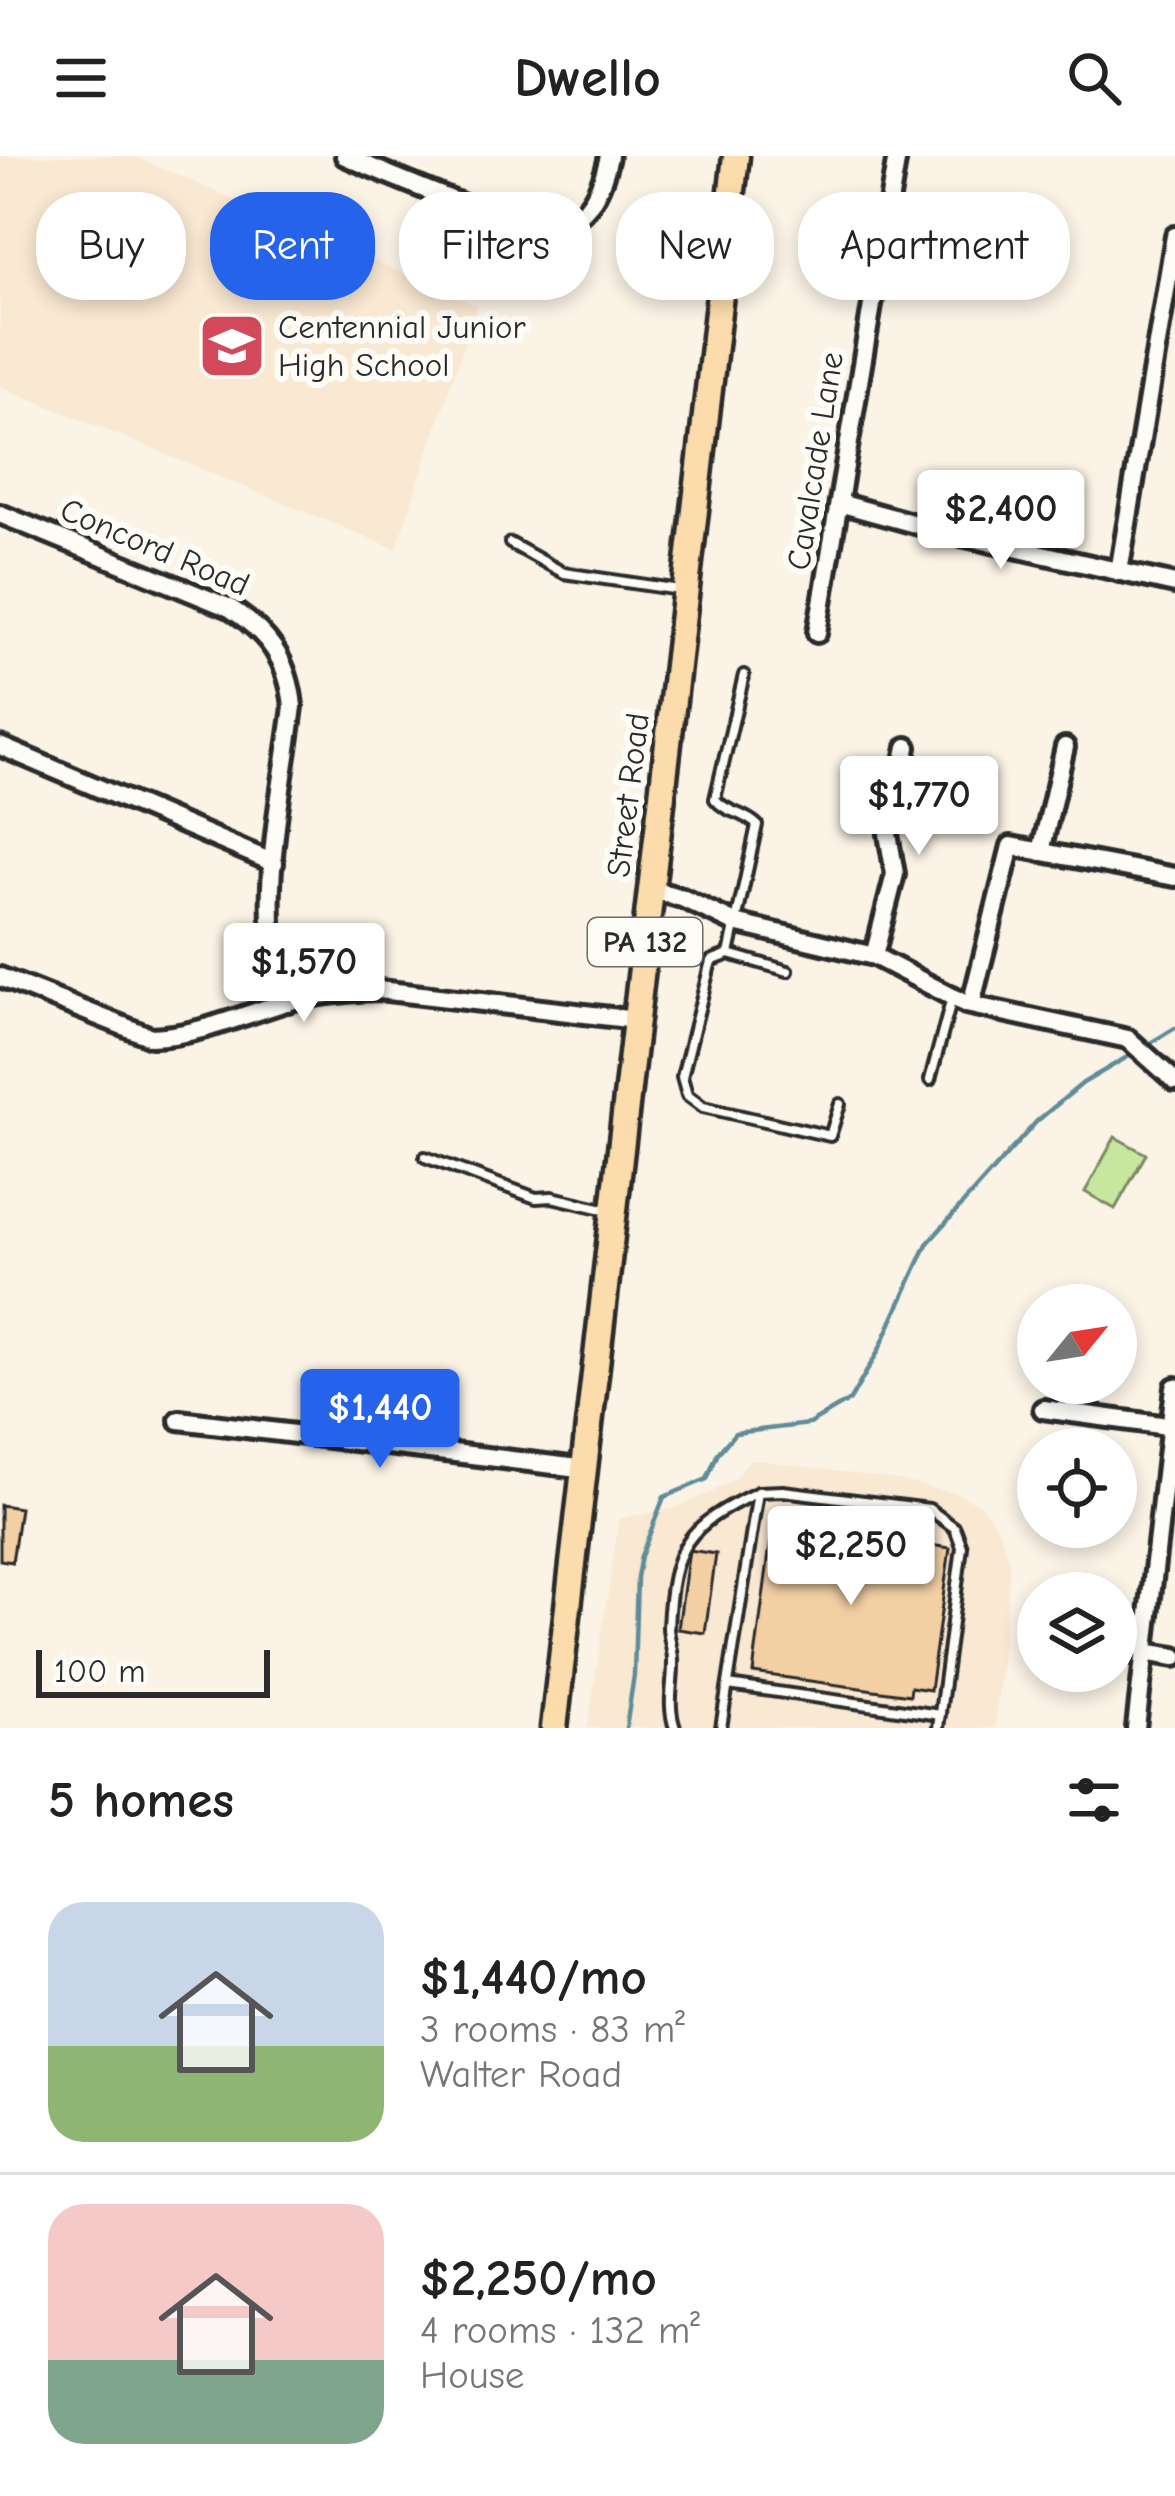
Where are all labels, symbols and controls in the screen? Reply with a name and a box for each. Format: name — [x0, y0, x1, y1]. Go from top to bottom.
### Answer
icon: menu — [48, 45, 114, 111]
icon: search — [1061, 45, 1127, 111]
text: Dwello — [514, 47, 661, 110]
chip: Buy — [36, 192, 186, 300]
chip: Rent — [210, 192, 375, 300]
chip: Filters — [399, 192, 592, 300]
chip: New — [616, 192, 774, 300]
chip: Apartment — [798, 192, 1070, 300]
place label: Centennial Junior High School — [278, 308, 526, 384]
school or university icon: Centennial Junior High School — [197, 311, 267, 381]
street label: Cavalcade Lane — [779, 349, 851, 573]
pin: $2,400 — [903, 470, 1099, 572]
text: $2,400 — [944, 486, 1058, 531]
street label: Concord Road — [55, 490, 255, 604]
street label: Street Road — [599, 711, 657, 879]
pin: $1,770 — [821, 756, 1017, 858]
text: $1,770 — [867, 772, 971, 817]
road number: PA 132 — [588, 918, 702, 966]
pin: $1,570 — [206, 923, 402, 1025]
text: $1,570 — [251, 939, 357, 984]
north arrow — [1017, 1284, 1137, 1404]
map controls — [1017, 1284, 1137, 1692]
pin: $1,440 — [282, 1369, 478, 1471]
text: $1,440 — [327, 1385, 433, 1430]
button: locate — [1017, 1428, 1137, 1548]
pin: $2,250 — [753, 1506, 949, 1608]
text: $2,250 — [795, 1522, 907, 1567]
button: layers — [1017, 1572, 1137, 1692]
scale bar — [36, 1644, 270, 1697]
text: 100 m — [54, 1652, 146, 1690]
icon: filters — [1061, 1767, 1127, 1833]
text: 5 homes — [48, 1771, 234, 1830]
text: $1,440/mo — [420, 1948, 647, 2007]
icon: home — [144, 1950, 288, 2094]
text: 3 rooms · 83 m² — [420, 2007, 685, 2052]
text: Walter Road — [420, 2052, 622, 2097]
text: $2,250/mo — [420, 2249, 657, 2308]
icon: home — [144, 2252, 288, 2396]
text: 4 rooms · 132 m² — [420, 2308, 700, 2353]
text: House — [420, 2353, 524, 2398]

